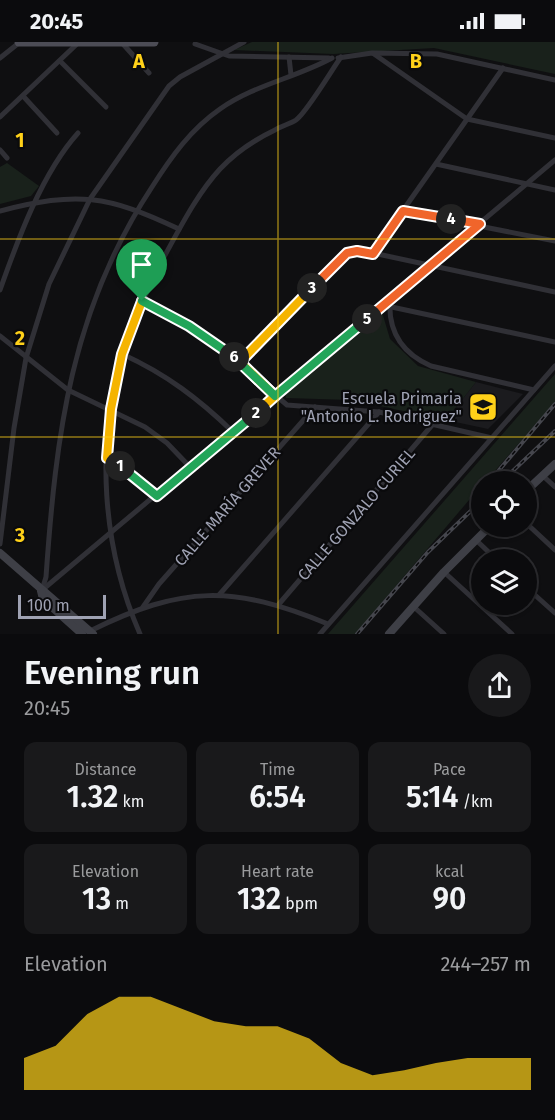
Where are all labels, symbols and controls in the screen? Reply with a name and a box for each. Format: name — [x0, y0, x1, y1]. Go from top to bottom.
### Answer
text: 20:45 — [30, 8, 83, 35]
text: A — [132, 49, 146, 73]
text: B — [410, 49, 422, 73]
text: 1 — [15, 128, 25, 152]
pin: 4 — [436, 204, 466, 234]
text: 4 — [446, 209, 456, 228]
pin — [116, 239, 167, 301]
icon: arrive — [125, 248, 158, 281]
pin: 3 — [297, 273, 327, 303]
text: 3 — [308, 278, 316, 297]
pin: 5 — [352, 304, 382, 334]
text: 5 — [363, 309, 371, 328]
text: 2 — [15, 326, 25, 350]
pin: 6 — [219, 342, 249, 372]
text: 6 — [229, 347, 239, 366]
place label: Escuela Primaria "Antonio L. Rodriguez" — [301, 389, 462, 426]
school or university icon: Escuela Primaria "Antonio L. Rodriguez" — [467, 391, 499, 423]
pin: 2 — [241, 398, 271, 428]
text: 2 — [252, 403, 260, 422]
street label: CALLE MARÍA GREVER — [170, 442, 285, 570]
street label: CALLE GONZALO CURIEL — [294, 444, 419, 584]
pin: 1 — [105, 451, 135, 481]
text: 1 — [116, 456, 124, 475]
map controls — [471, 471, 537, 615]
button: locate — [471, 471, 537, 537]
text: 3 — [14, 523, 25, 547]
button: layers — [471, 549, 537, 615]
scale bar — [18, 592, 106, 620]
text: 100 m — [27, 596, 70, 615]
text: Evening run — [24, 653, 200, 693]
button: share — [468, 654, 531, 717]
text: 20:45 — [24, 696, 70, 720]
text: Distance — [74, 760, 137, 779]
text: Time — [260, 760, 295, 779]
text: Pace — [433, 760, 466, 779]
text: 1.32 — [67, 779, 118, 815]
text: 6:54 — [249, 779, 306, 815]
text: 5:14 — [406, 779, 458, 815]
text: km — [118, 792, 144, 811]
text: /km — [458, 792, 493, 811]
text: Elevation — [72, 862, 139, 881]
text: Heart rate — [241, 862, 314, 881]
text: kcal — [435, 862, 464, 881]
text: 13 — [82, 881, 111, 917]
text: 132 — [237, 881, 281, 917]
text: 90 — [433, 881, 466, 917]
text: m — [111, 894, 129, 913]
text: bpm — [281, 894, 318, 913]
text: Elevation — [24, 952, 108, 976]
text: 244–257 m — [440, 952, 531, 976]

